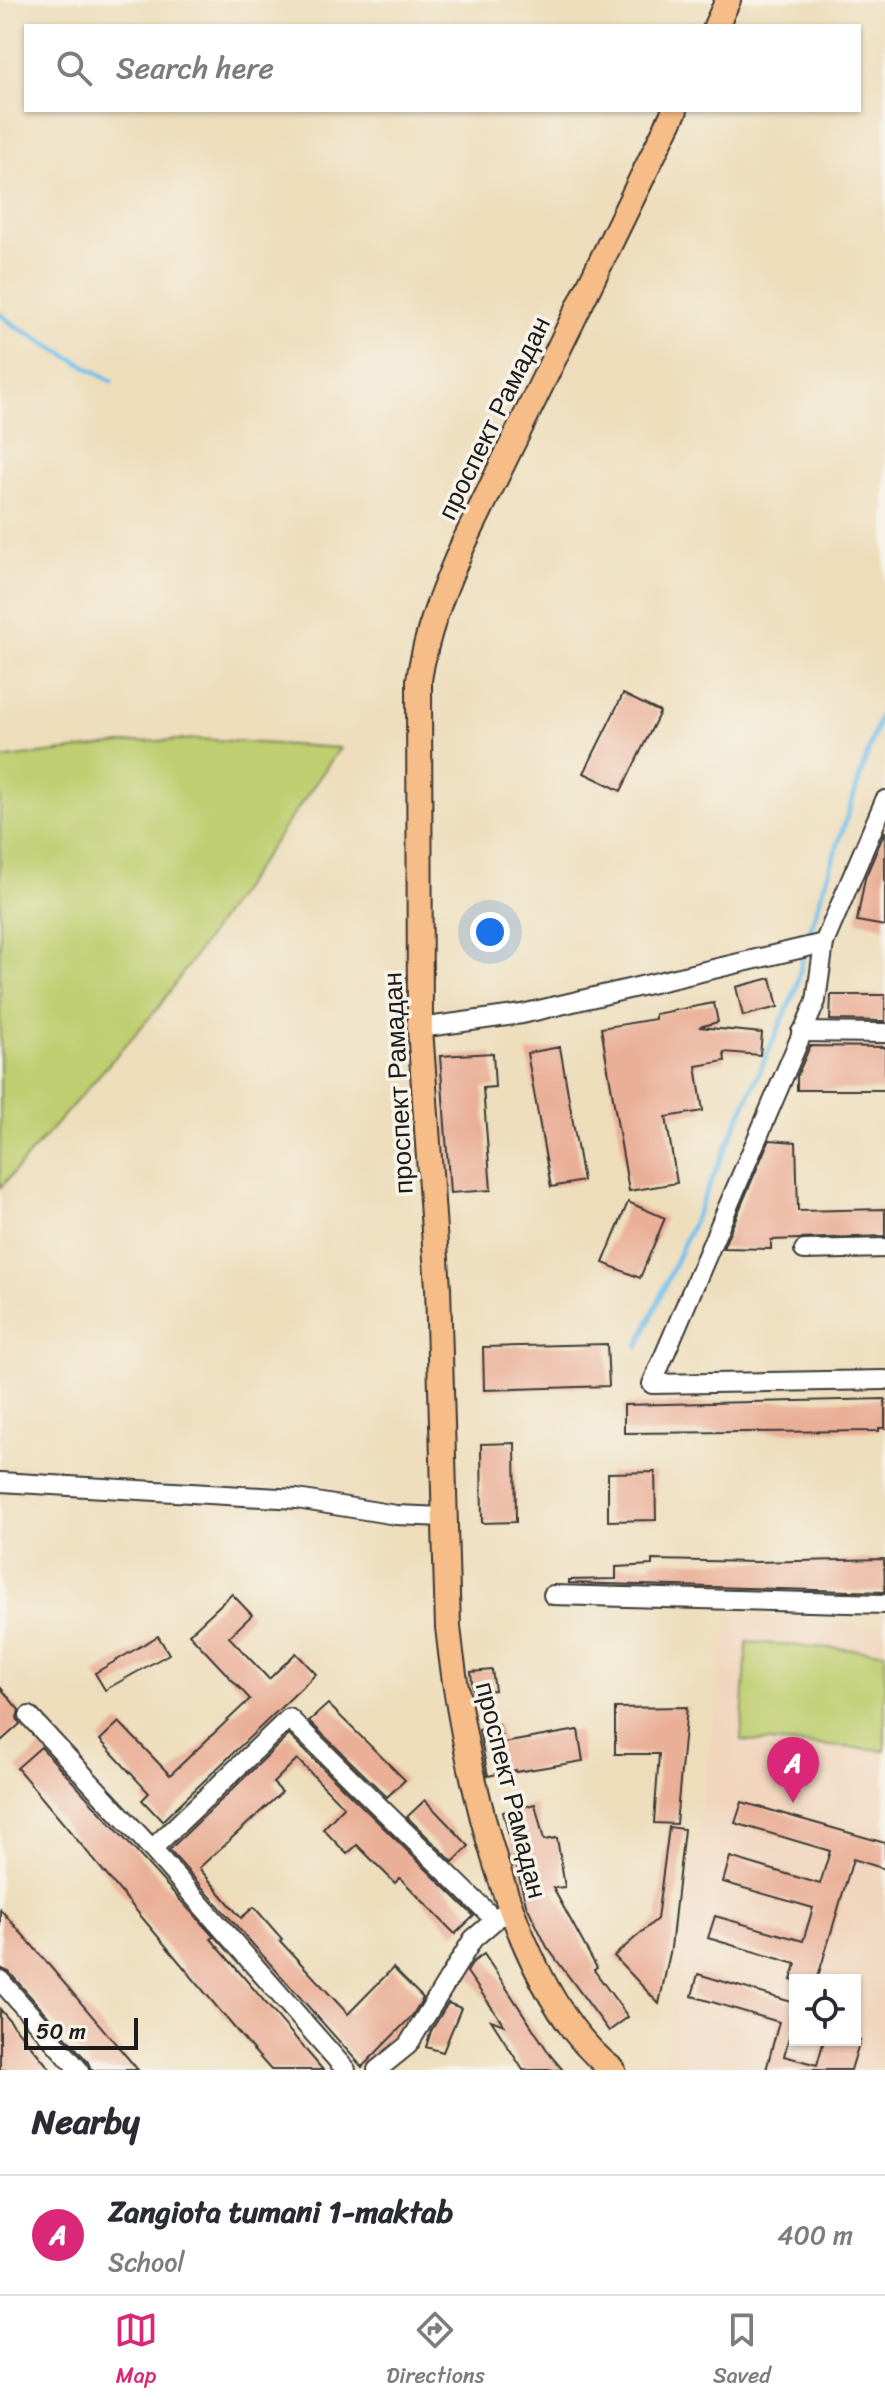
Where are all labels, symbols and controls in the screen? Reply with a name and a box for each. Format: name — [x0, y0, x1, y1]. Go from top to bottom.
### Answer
search box — [24, 24, 861, 112]
text: Search here — [116, 41, 274, 95]
icon: search — [52, 46, 96, 90]
street label: проспект Рамадан — [425, 308, 563, 528]
your location — [470, 912, 510, 952]
street label: проспект Рамадан — [369, 971, 427, 1195]
street label: проспект Рамадан — [462, 1677, 560, 1903]
pin: A — [767, 1737, 819, 1803]
map controls — [789, 1974, 861, 2046]
button: locate — [789, 1974, 861, 2046]
text: 50 m — [36, 2012, 86, 2051]
scale bar — [24, 2014, 138, 2050]
text: Nearby — [32, 2092, 140, 2152]
text: Zangiota tumani 1-maktab — [108, 2185, 453, 2239]
text: A — [49, 2212, 67, 2258]
text: 400 m — [777, 2212, 853, 2258]
text: School — [108, 2239, 185, 2285]
tab: Map — [114, 2308, 158, 2395]
tab: Directions — [386, 2308, 485, 2395]
tab: Saved — [713, 2308, 771, 2395]

